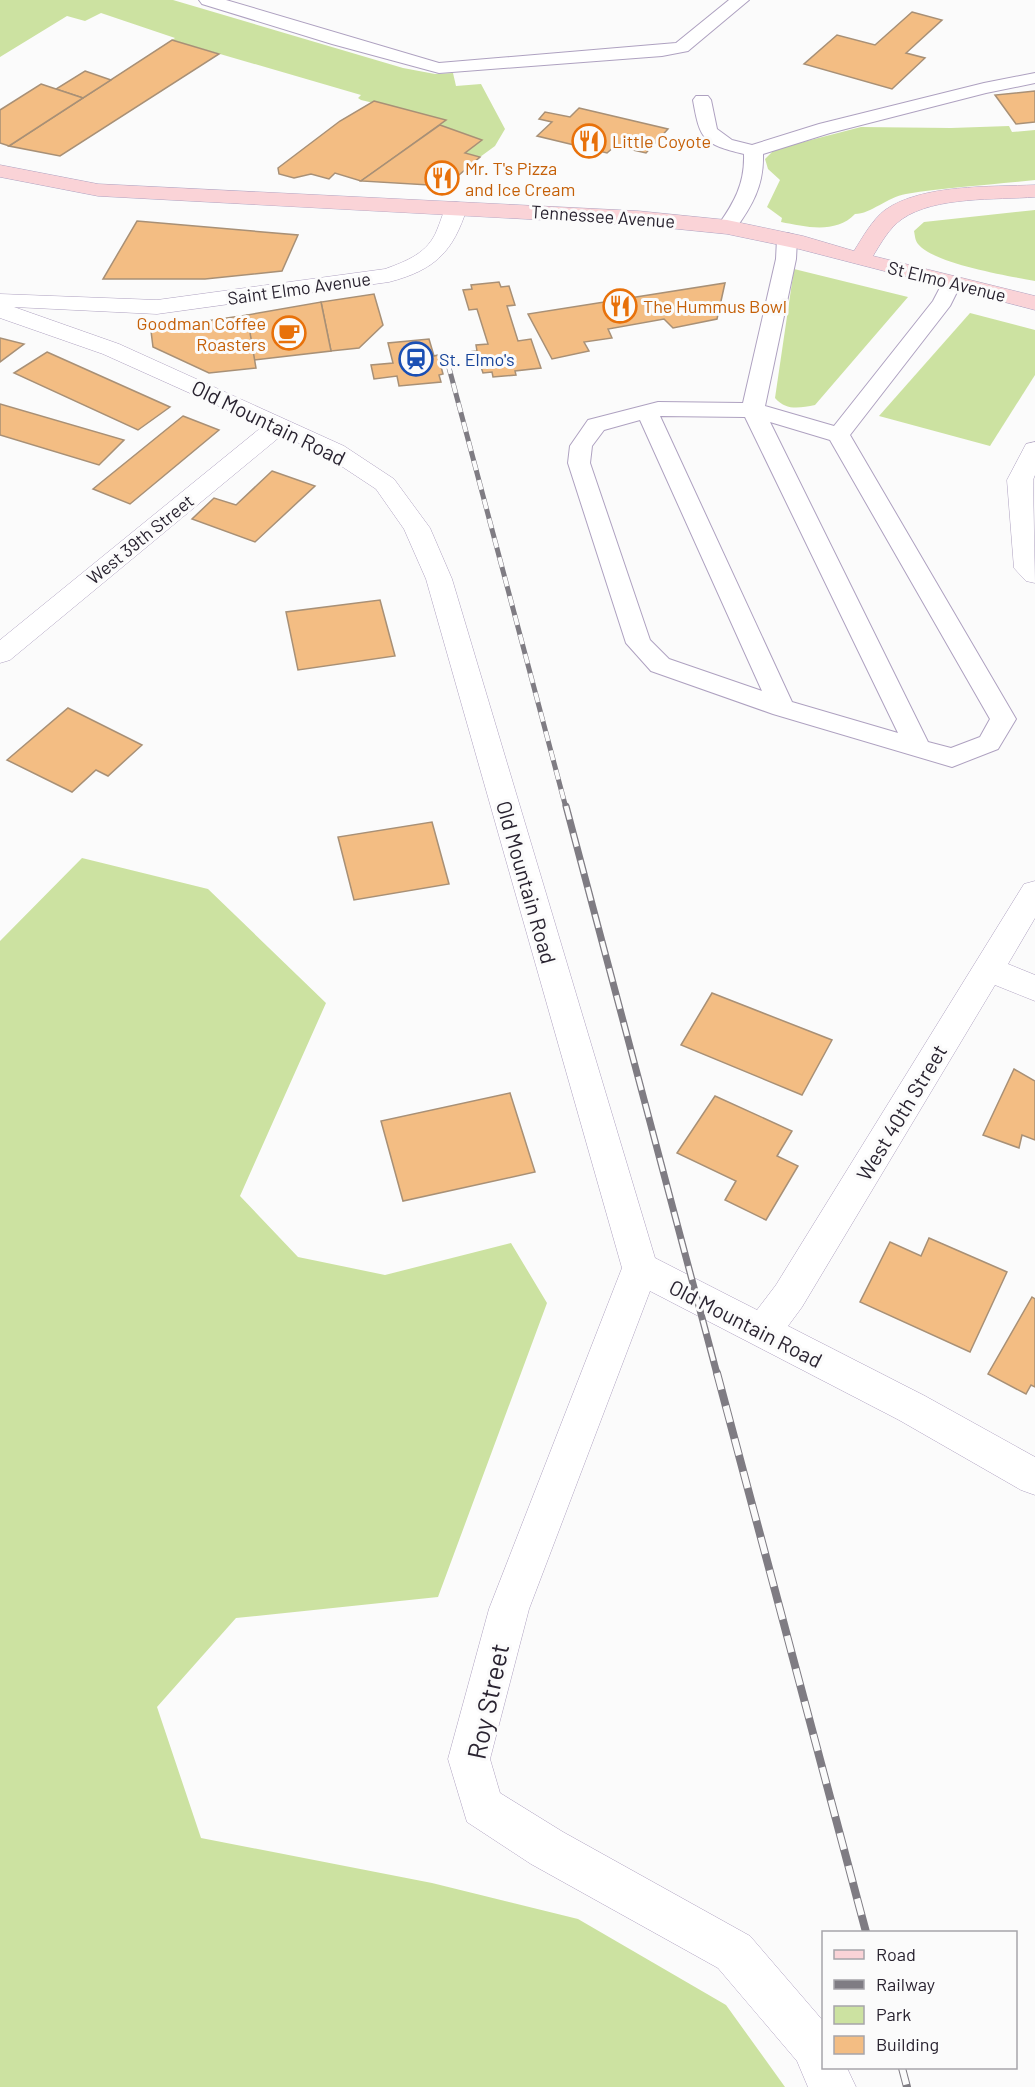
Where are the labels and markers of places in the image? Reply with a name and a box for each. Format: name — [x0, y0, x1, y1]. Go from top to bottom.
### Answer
restaurant icon: Little Coyote — [571, 123, 607, 159]
place label: Little Coyote — [612, 130, 711, 152]
place label: Mr. T's Pizza and Ice Cream — [465, 157, 575, 200]
restaurant icon: Mr. T's Pizza and Ice Cream — [424, 160, 460, 196]
restaurant icon: The Hummus Bowl — [602, 288, 638, 324]
place label: The Hummus Bowl — [643, 295, 787, 317]
place label: Goodman Coffee Roasters — [136, 312, 266, 355]
cafe icon: Goodman Coffee Roasters — [271, 315, 307, 351]
station icon: St. Elmo's — [398, 341, 434, 377]
place label: St. Elmo's — [439, 348, 515, 370]

